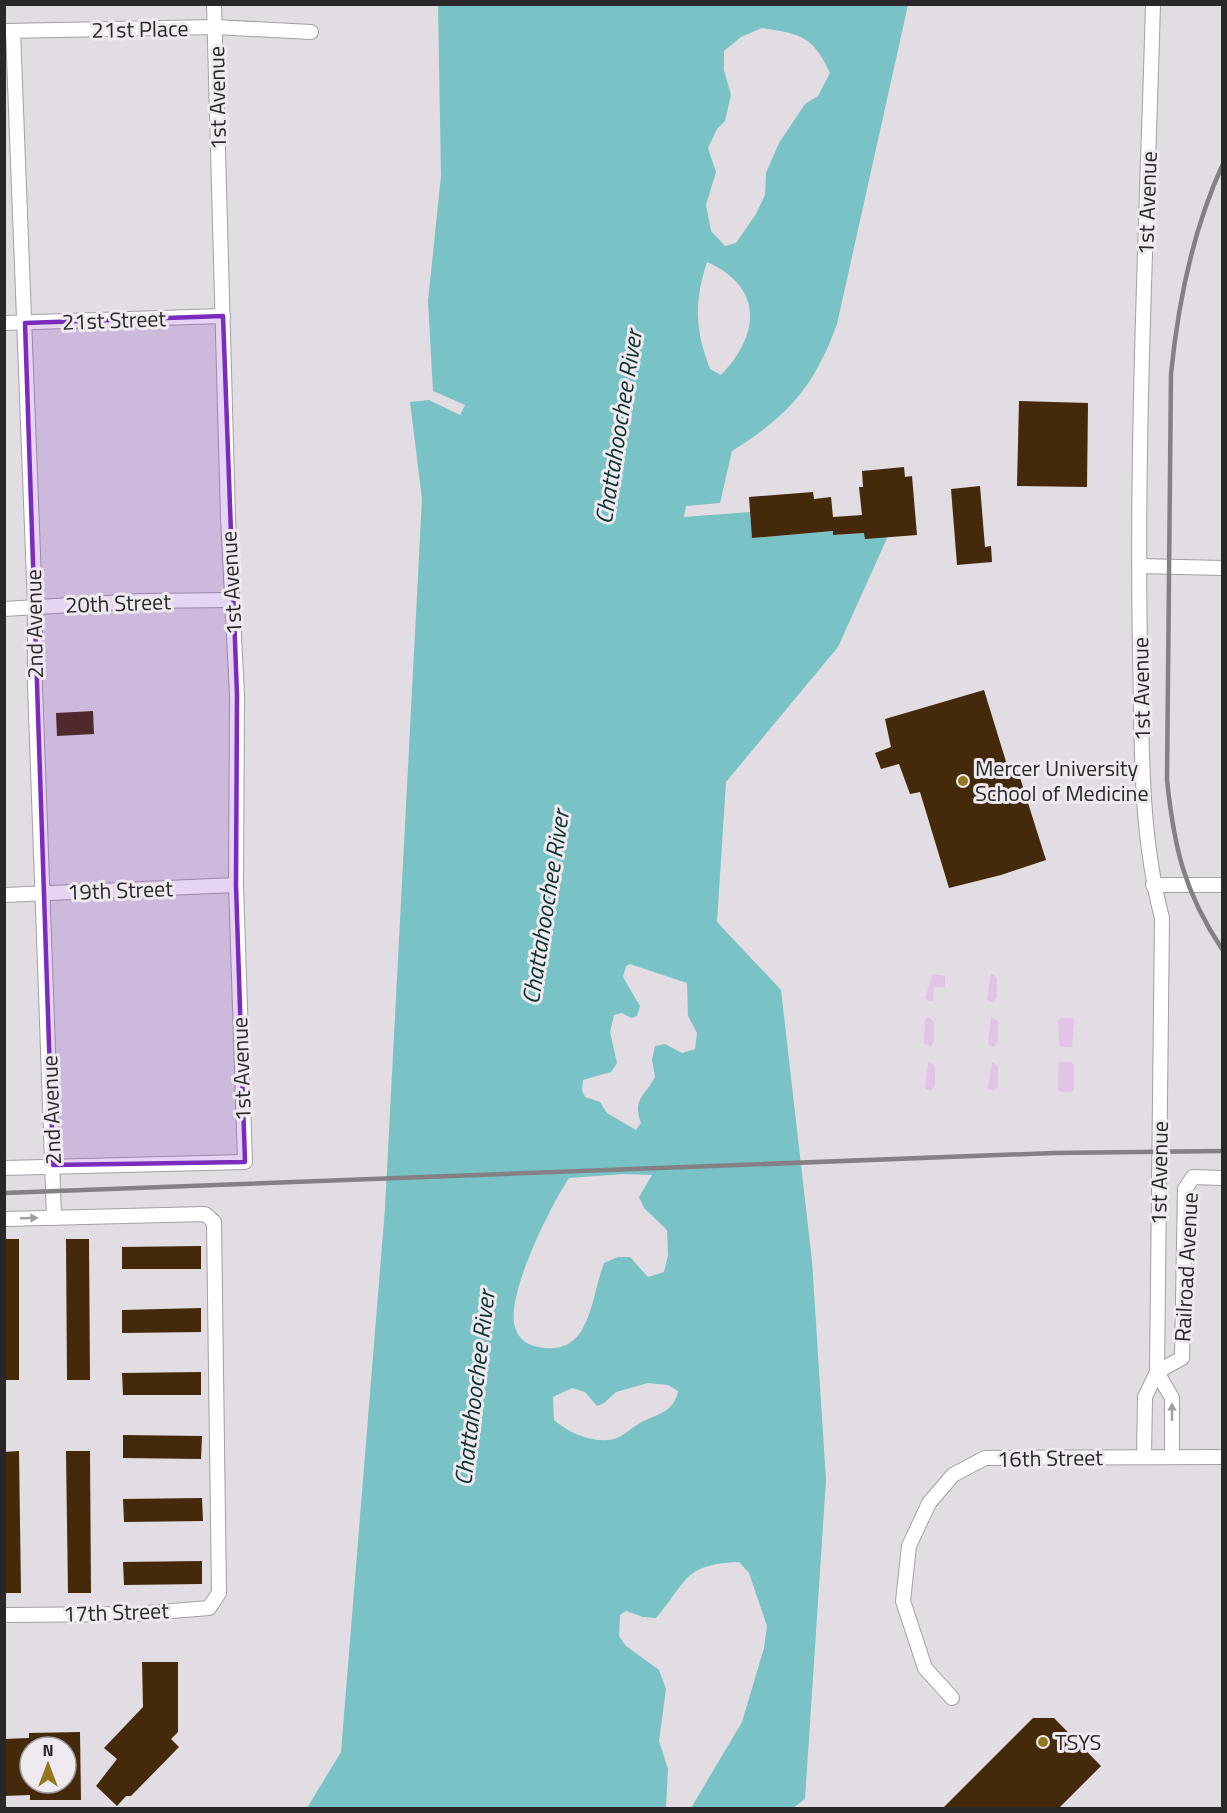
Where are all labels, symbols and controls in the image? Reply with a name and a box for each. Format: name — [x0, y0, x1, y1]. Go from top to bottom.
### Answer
street label: 21st Place — [91, 11, 189, 47]
street label: 1st Avenue — [199, 46, 235, 150]
street label: 1st Avenue — [1128, 150, 1166, 256]
street label: 21st Street — [61, 301, 167, 339]
water label: Chattahoochee River — [585, 324, 652, 526]
street label: 1st Avenue — [211, 530, 251, 636]
street label: 2nd Avenue — [16, 569, 52, 679]
street label: 20th Street — [65, 584, 172, 622]
street label: 1st Avenue — [1123, 637, 1159, 741]
place label: Mercer University School of Medicine — [975, 751, 1149, 810]
marker: Mercer University School of Medicine — [956, 774, 970, 788]
water label: Chattahoochee River — [512, 804, 579, 1006]
street label: 19th Street — [67, 871, 174, 909]
street label: 1st Avenue — [222, 1016, 260, 1122]
street label: 2nd Avenue — [32, 1055, 70, 1165]
street label: 1st Avenue — [1141, 1121, 1177, 1225]
street label: Railroad Avenue — [1165, 1191, 1207, 1343]
one-way arrow — [20, 1214, 39, 1223]
water label: Chattahoochee River — [444, 1285, 504, 1487]
one-way arrow — [1167, 1403, 1177, 1422]
street label: 16th Street — [997, 1440, 1103, 1476]
street label: 17th Street — [63, 1593, 170, 1631]
place label: TSYS — [1055, 1725, 1102, 1759]
north arrow — [18, 1735, 78, 1795]
marker: TSYS — [1036, 1735, 1050, 1749]
text: N — [42, 1738, 54, 1762]

